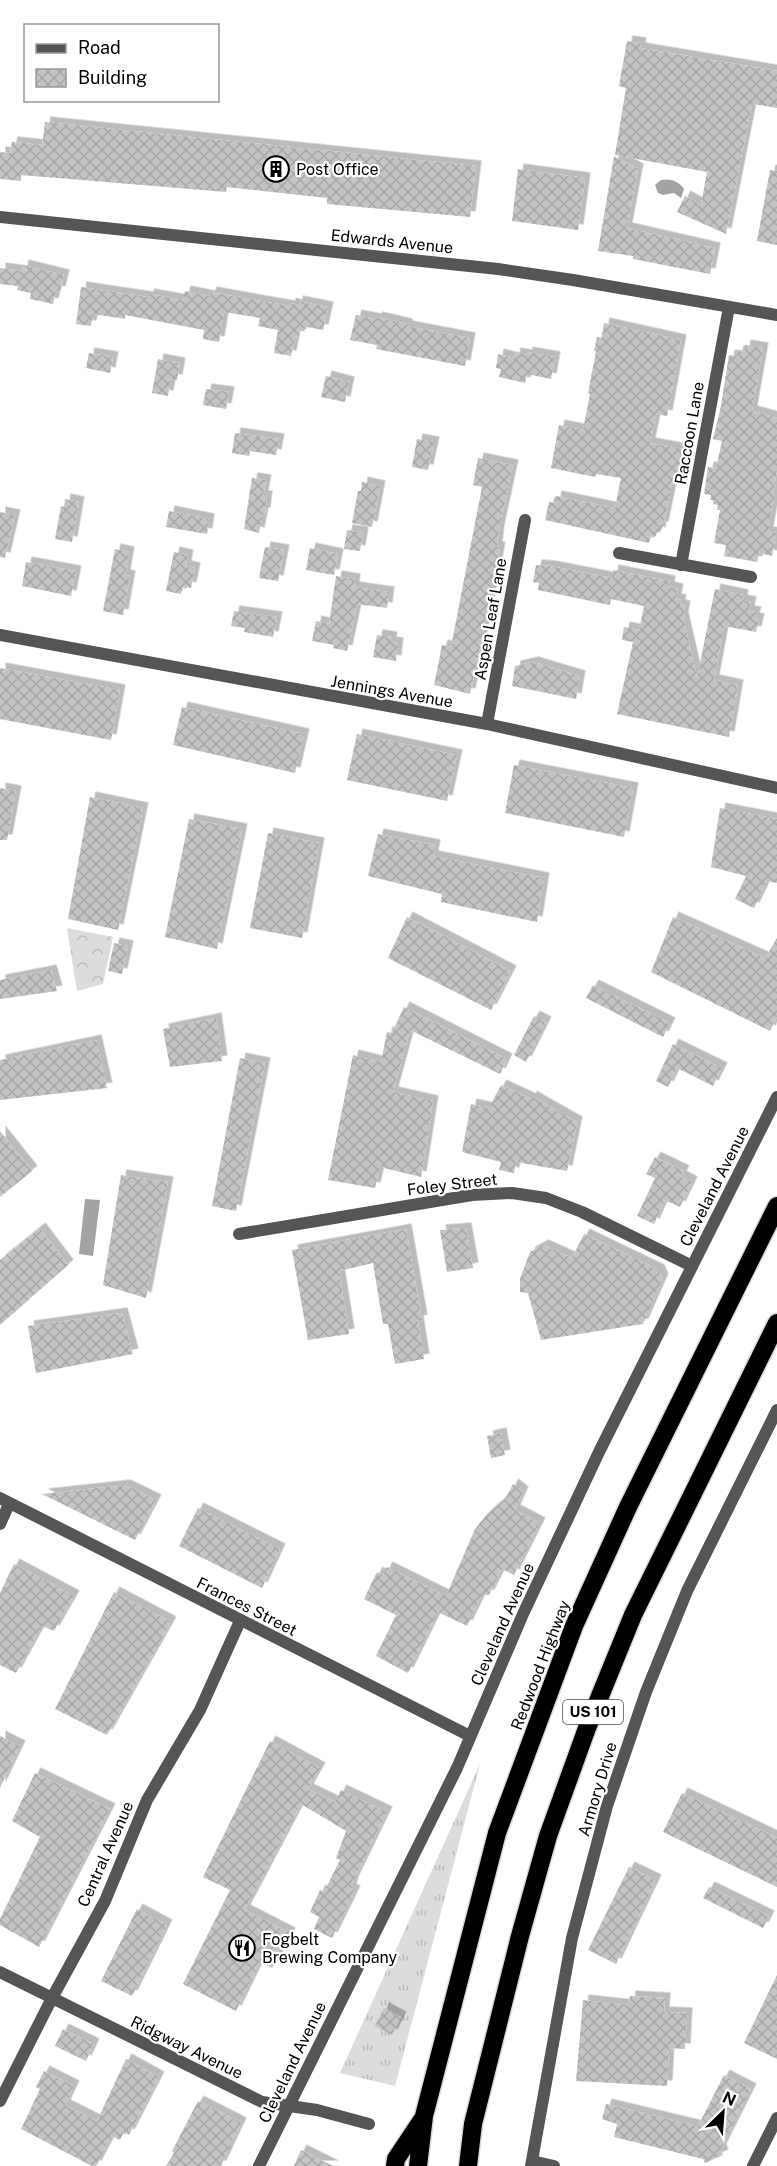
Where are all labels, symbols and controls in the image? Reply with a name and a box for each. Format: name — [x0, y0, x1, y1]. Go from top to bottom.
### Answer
legend — [24, 24, 219, 102]
text: Road — [78, 37, 121, 58]
text: Building — [78, 67, 147, 88]
building icon: Post Office — [261, 154, 291, 184]
place label: Post Office — [296, 160, 379, 179]
street label: Edwards Avenue — [330, 226, 454, 257]
street label: Raccoon Lane — [671, 380, 708, 486]
street label: Aspen Leaf Lane — [470, 557, 511, 682]
street label: Jennings Avenue — [329, 671, 454, 712]
street label: Cleveland Avenue — [676, 1123, 753, 1250]
street label: Foley Street — [406, 1170, 498, 1199]
street label: Cleveland Avenue — [467, 1560, 538, 1689]
street label: Frances Street — [194, 1573, 300, 1640]
street label: Redwood Highway — [507, 1597, 574, 1733]
road number: US 101 — [563, 1700, 623, 1724]
street label: Armory Drive — [574, 1740, 621, 1839]
street label: Central Avenue — [74, 1798, 137, 1910]
place label: Fogbelt Brewing Company — [262, 1930, 398, 1967]
restaurant icon: Fogbelt Brewing Company — [227, 1933, 257, 1963]
street label: Cleveland Avenue — [255, 1998, 330, 2126]
street label: Ridgway Avenue — [128, 2012, 246, 2083]
north arrow — [693, 2082, 753, 2142]
text: N — [719, 2088, 739, 2110]

